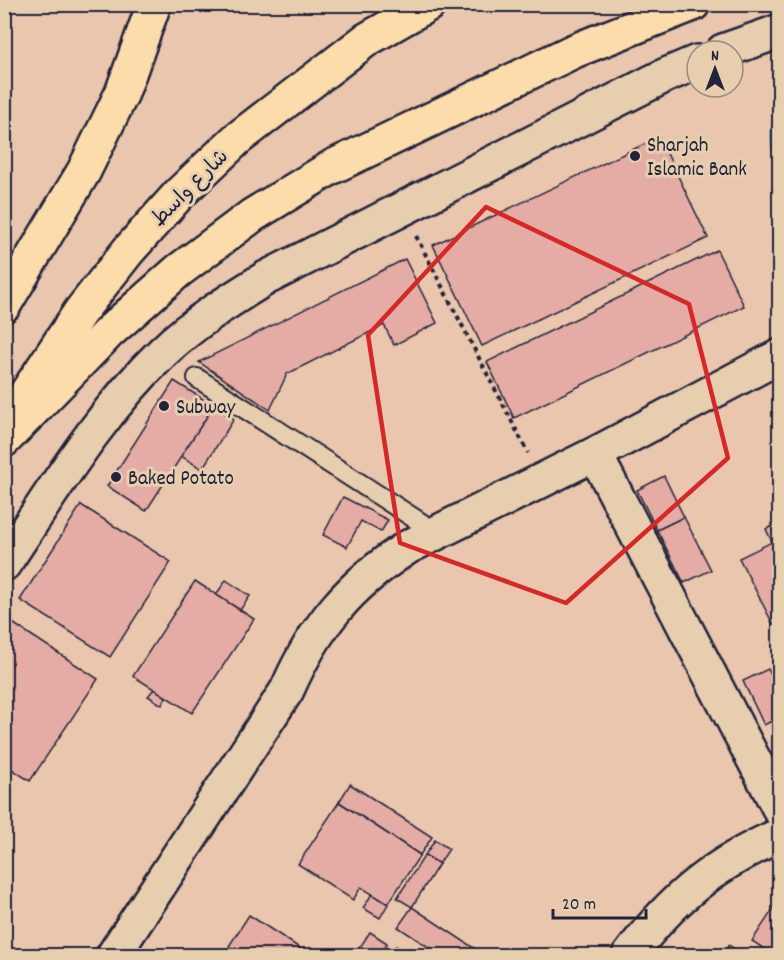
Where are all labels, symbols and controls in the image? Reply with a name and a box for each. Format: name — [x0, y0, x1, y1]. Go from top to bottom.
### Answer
north arrow — [685, 39, 745, 99]
text: N — [711, 45, 719, 68]
place label: Sharjah Islamic Bank — [647, 132, 747, 186]
street label: شارع واسط — [145, 143, 237, 235]
marker: Sharjah Islamic Bank — [628, 149, 642, 163]
place label: Subway — [176, 394, 236, 424]
marker: Subway — [157, 399, 171, 413]
place label: Baked Potato — [128, 465, 234, 495]
marker: Baked Potato — [109, 470, 123, 484]
scale bar — [553, 882, 646, 920]
text: 20 m — [562, 893, 596, 918]

